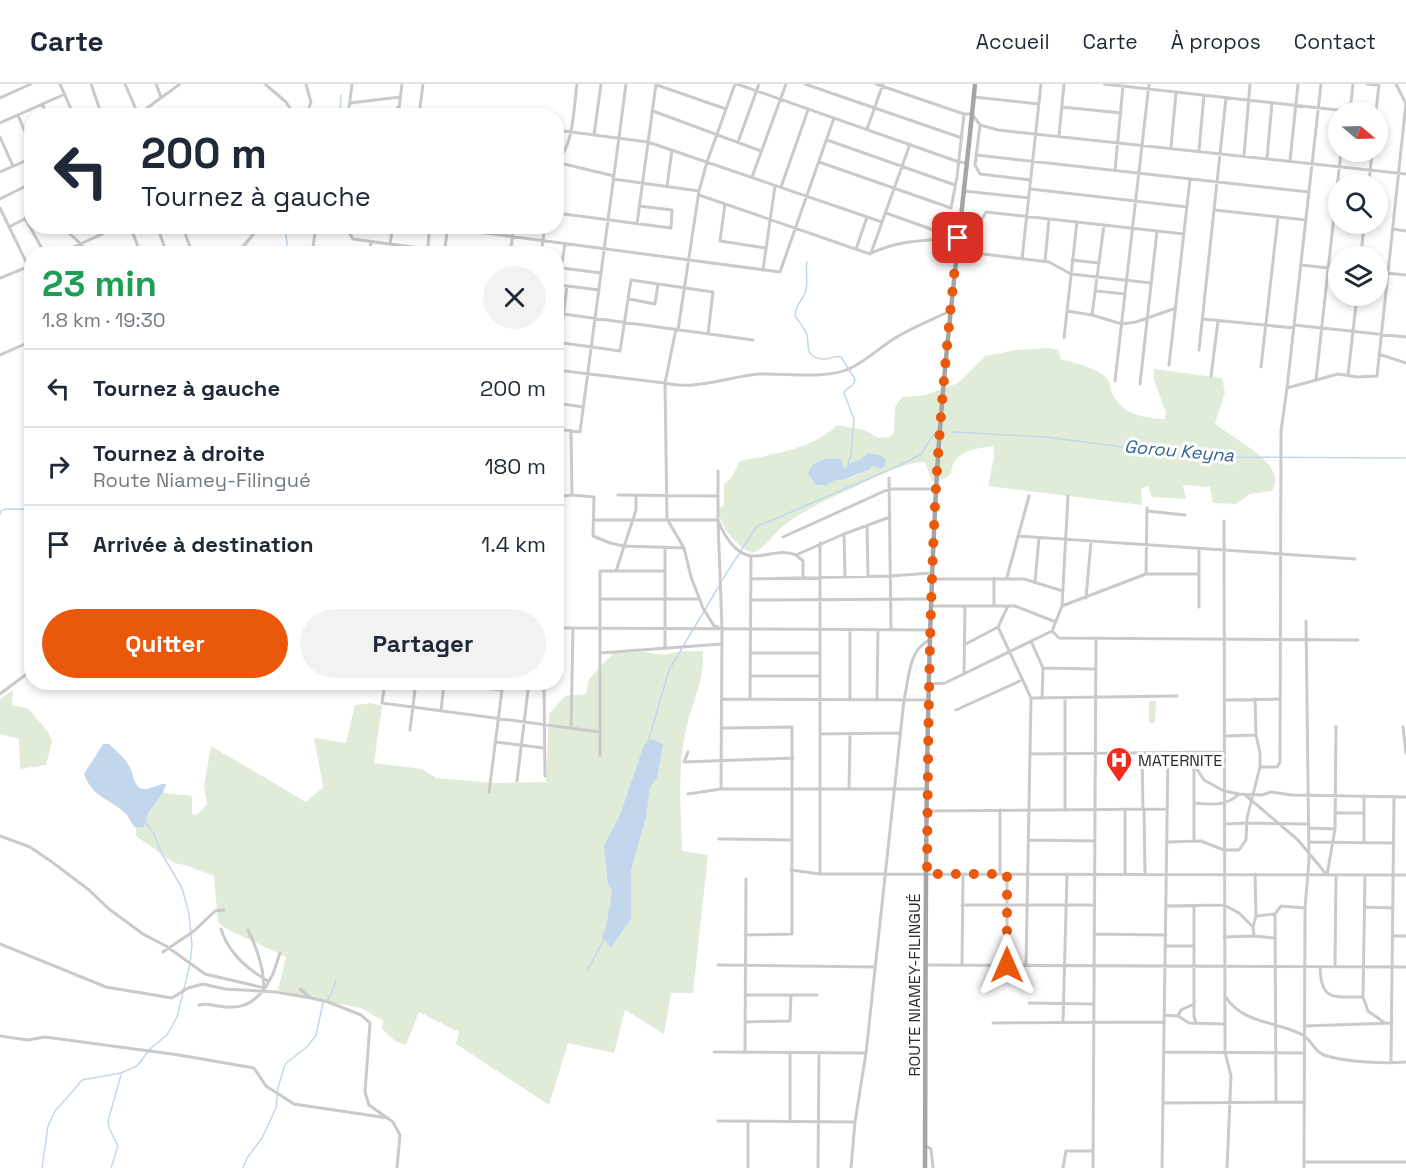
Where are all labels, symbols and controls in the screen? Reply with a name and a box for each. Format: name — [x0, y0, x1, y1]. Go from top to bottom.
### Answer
text: Carte — [30, 23, 104, 59]
text: Accueil — [976, 28, 1050, 55]
text: Carte — [1083, 28, 1138, 55]
text: À propos — [1171, 28, 1261, 55]
text: Contact — [1294, 28, 1376, 55]
north arrow — [1328, 102, 1388, 162]
map controls — [1328, 102, 1388, 306]
text: 200 m — [141, 127, 267, 180]
icon: left — [42, 132, 120, 210]
button: search — [1328, 174, 1388, 234]
text: Tournez à gauche — [141, 179, 371, 214]
pin — [932, 212, 983, 263]
icon: arrive — [941, 221, 974, 254]
button: layers — [1328, 246, 1388, 306]
text: 23 min — [42, 261, 157, 307]
button: close — [483, 266, 546, 329]
text: 1.8 km · 19:30 — [42, 307, 166, 333]
icon: left — [42, 372, 75, 405]
text: Tournez à gauche — [93, 374, 280, 402]
text: 200 m — [480, 374, 546, 402]
water label: Gorou Keyna — [1123, 434, 1235, 467]
text: Tournez à droite — [93, 439, 265, 467]
icon: right — [42, 450, 75, 483]
text: 180 m — [484, 452, 546, 480]
text: Route Niamey-Filingué — [93, 467, 311, 493]
icon: arrive — [42, 528, 75, 561]
text: Arrivée à destination — [93, 530, 314, 558]
text: 1.4 km — [481, 530, 546, 558]
button: Quitter — [42, 609, 288, 678]
button: Partager — [300, 609, 546, 678]
hospital icon: MATERNITE — [1104, 745, 1134, 783]
place label: MATERNITE — [1138, 750, 1222, 771]
street label: ROUTE NIAMEY-FILINGUÉ — [904, 893, 925, 1077]
position arrow — [975, 933, 1039, 997]

